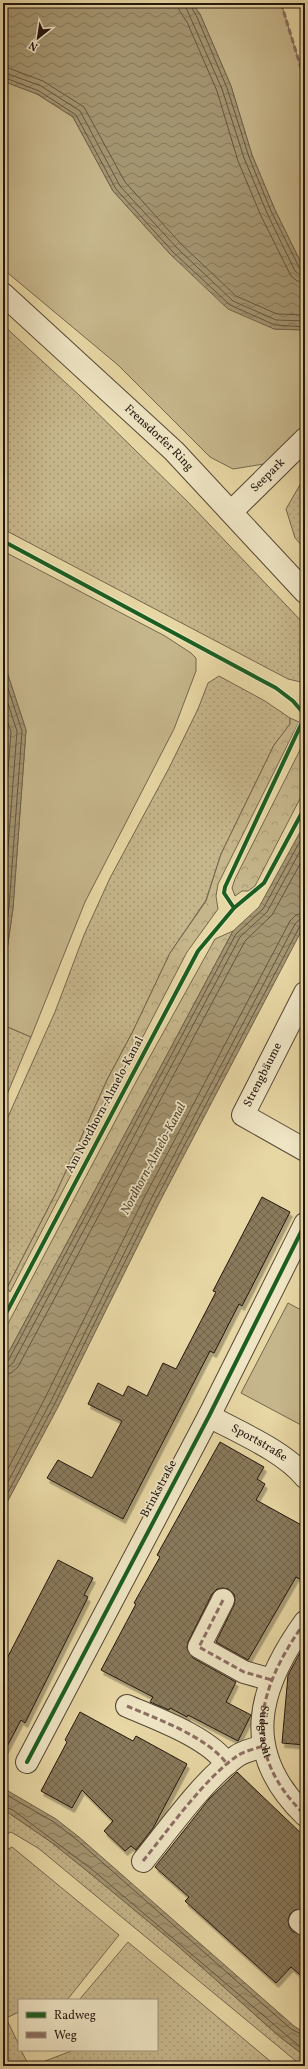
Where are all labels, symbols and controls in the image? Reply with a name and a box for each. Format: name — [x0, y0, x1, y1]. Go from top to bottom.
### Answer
north arrow — [18, 18, 58, 58]
text: N — [27, 37, 41, 54]
street label: Frensdorfer Ring — [121, 401, 197, 475]
street label: Seepark — [247, 455, 289, 496]
street label: Am Nordhorn-Almelo-Kanal — [62, 1034, 148, 1176]
street label: Strengbäume — [240, 1040, 286, 1110]
water label: Nordhorn-Almelo-Kanal — [117, 1099, 191, 1218]
street label: Sportstraße — [228, 1421, 291, 1466]
street label: Brinkstraße — [137, 1457, 181, 1521]
street label: Südgracht — [254, 1704, 275, 1761]
legend — [18, 1999, 158, 2051]
text: Radweg — [54, 2008, 96, 2024]
text: Weg — [54, 2028, 77, 2044]

